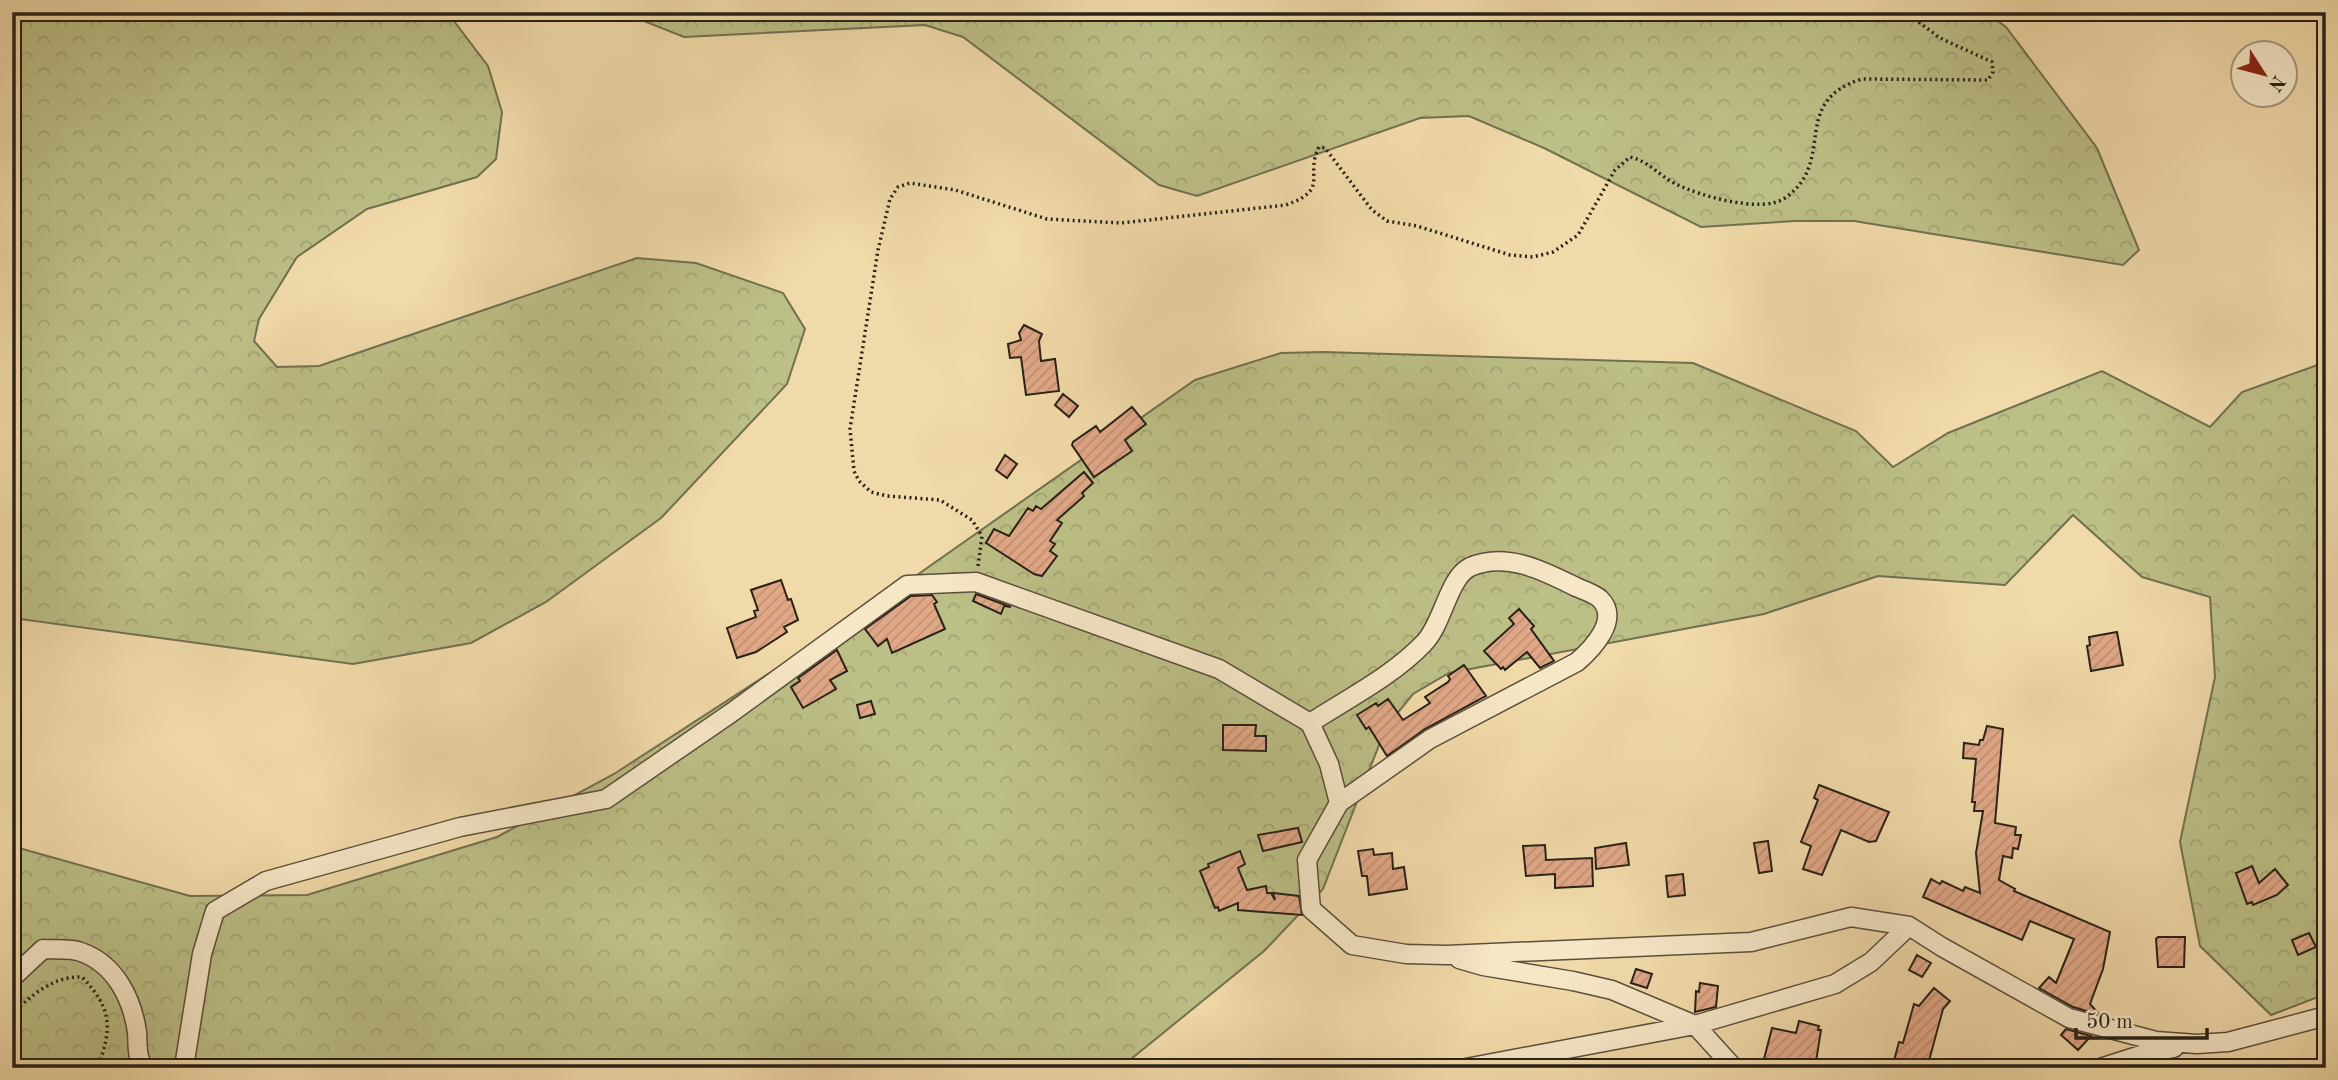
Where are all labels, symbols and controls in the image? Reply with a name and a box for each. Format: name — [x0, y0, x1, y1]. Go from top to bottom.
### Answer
north arrow — [2230, 38, 2300, 108]
text: N — [2263, 71, 2288, 94]
scale bar — [2076, 996, 2207, 1040]
text: 50 m — [2086, 1012, 2133, 1033]

